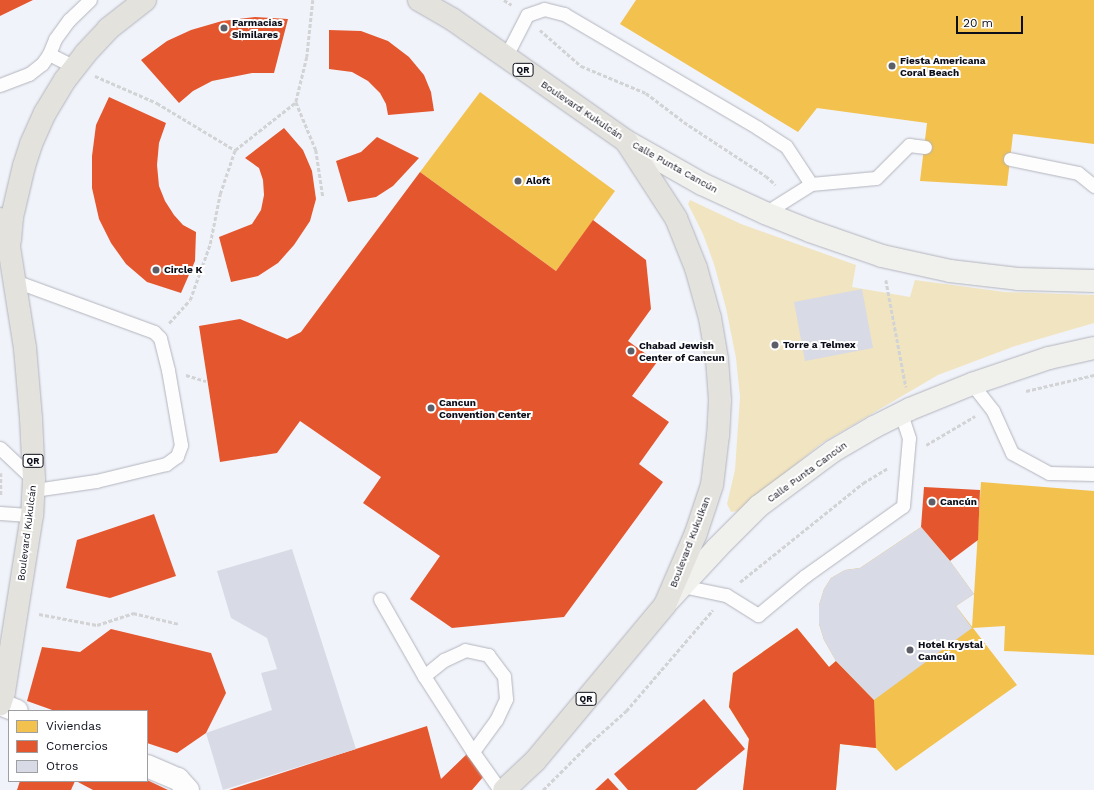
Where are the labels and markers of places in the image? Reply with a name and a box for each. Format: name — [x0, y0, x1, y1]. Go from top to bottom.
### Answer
place label: Farmacias Similares — [232, 16, 283, 40]
marker: Farmacias Similares — [219, 23, 229, 33]
place label: Fiesta Americana Coral Beach — [900, 54, 986, 78]
marker: Fiesta Americana Coral Beach — [887, 61, 897, 71]
place label: Aloft — [526, 175, 550, 187]
marker: Aloft — [513, 176, 523, 186]
place label: Circle K — [164, 264, 202, 276]
marker: Circle K — [151, 265, 161, 275]
place label: Chabad Jewish Center of Cancun — [639, 339, 725, 362]
place label: Torre a Telmex — [783, 339, 856, 351]
marker: Torre a Telmex — [770, 340, 780, 350]
marker: Chabad Jewish Center of Cancun — [626, 346, 636, 356]
place label: Cancun Convention Center — [439, 396, 531, 420]
marker: Cancun Convention Center — [426, 403, 436, 413]
place label: Cancún — [940, 496, 977, 508]
marker: Cancún — [927, 497, 937, 507]
place label: Hotel Krystal Cancún — [918, 638, 983, 662]
marker: Hotel Krystal Cancún — [905, 645, 915, 655]

